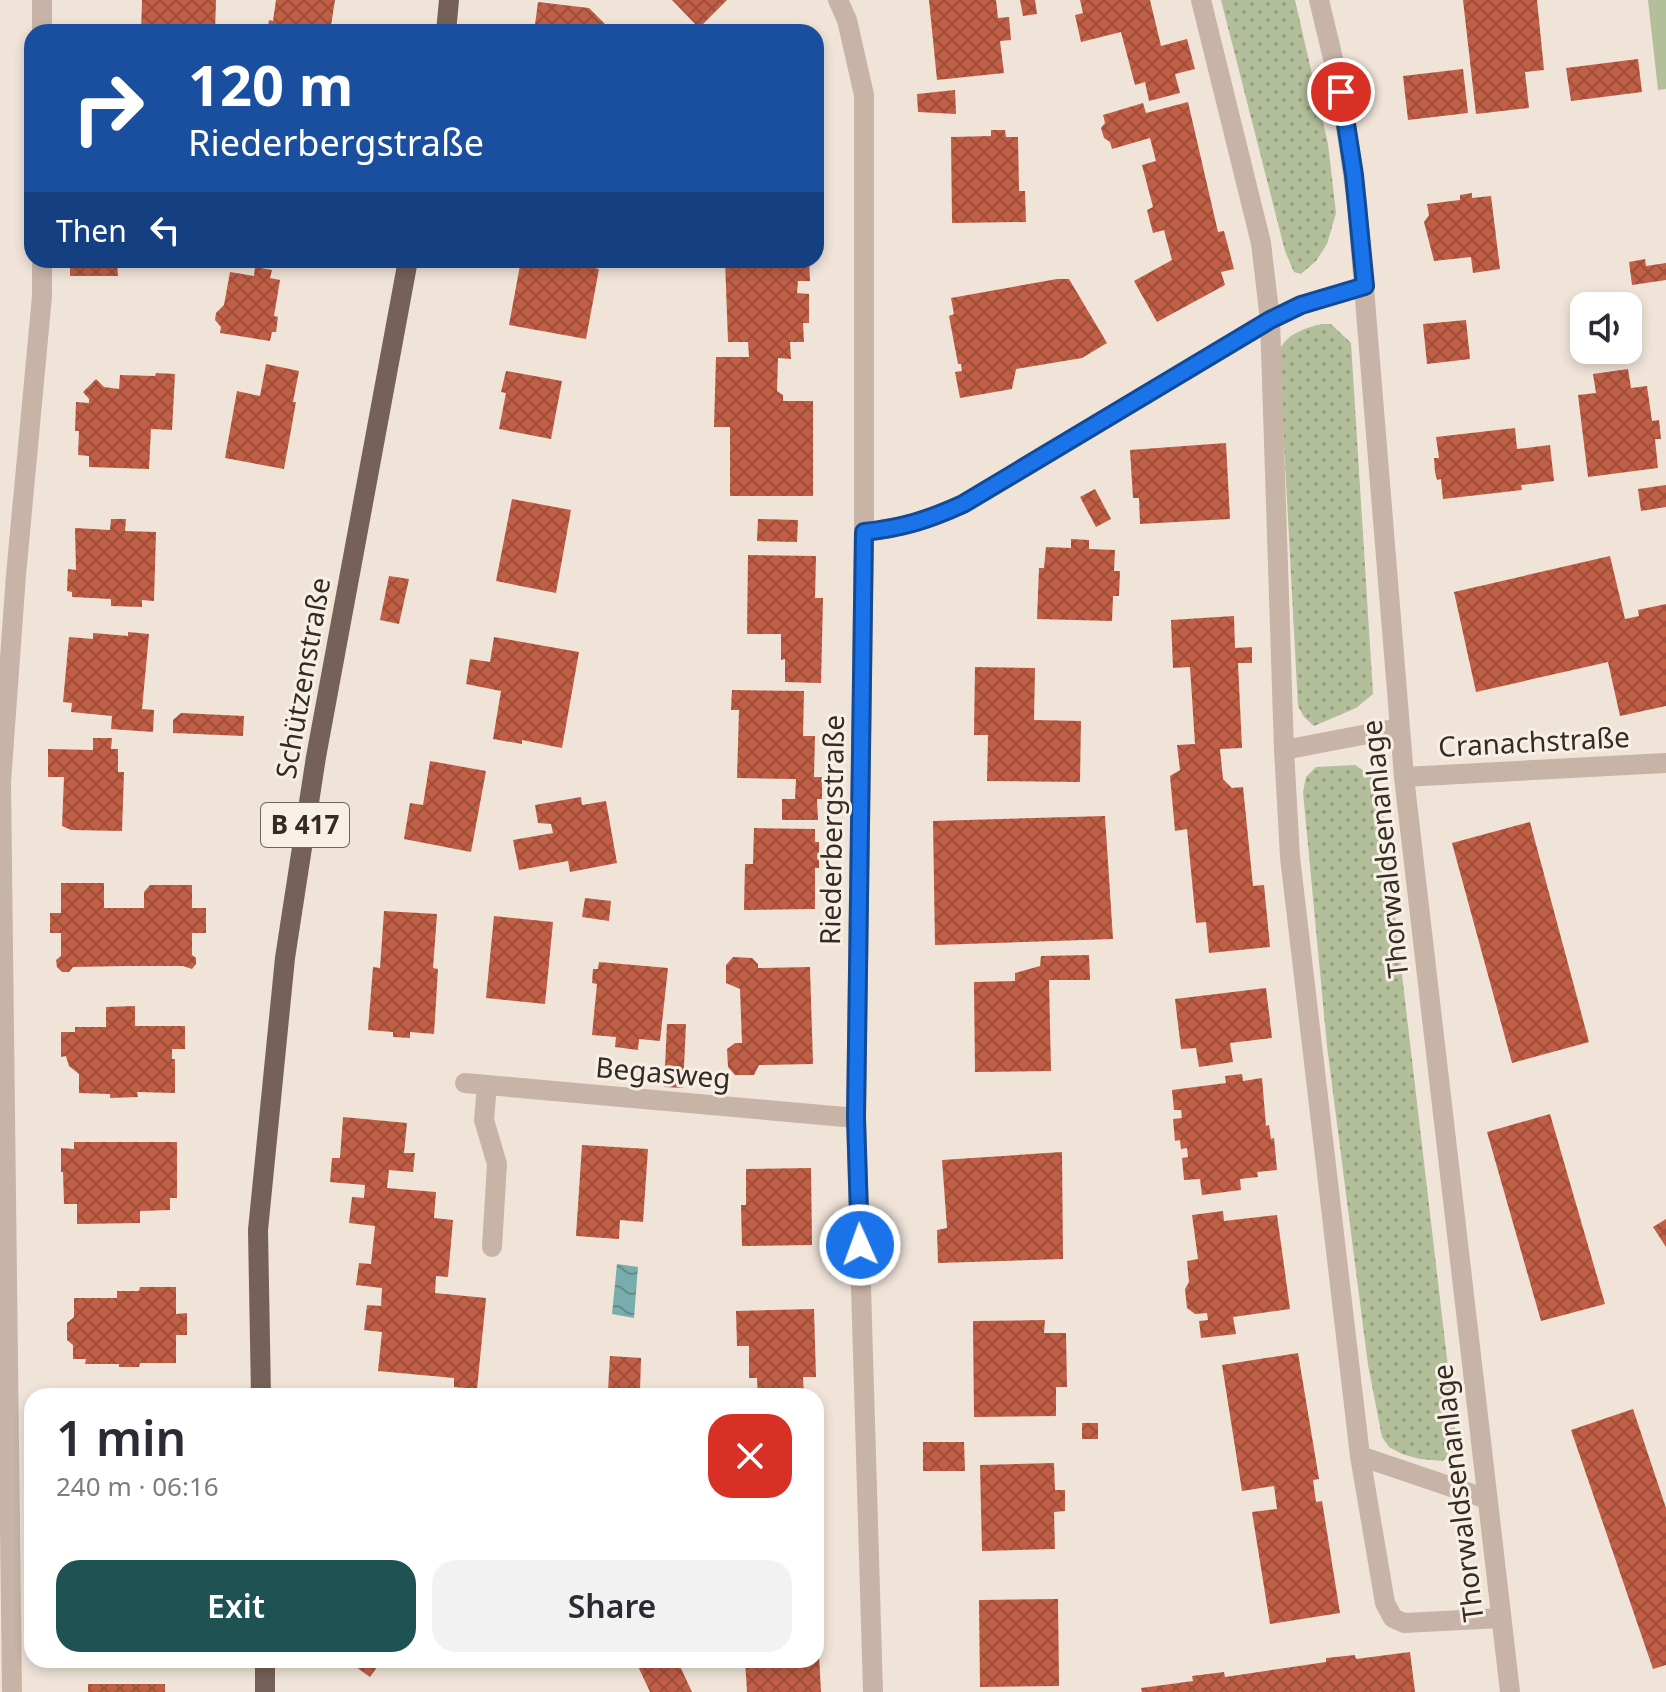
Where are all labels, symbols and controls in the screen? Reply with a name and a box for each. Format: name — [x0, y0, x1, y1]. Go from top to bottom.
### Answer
text: 120 m — [188, 46, 353, 122]
icon: right — [56, 56, 160, 160]
pin — [1307, 58, 1375, 126]
icon: arrive — [1319, 70, 1363, 114]
text: Riederbergstraße — [188, 118, 484, 167]
icon: left — [143, 208, 187, 252]
text: Then — [56, 210, 127, 251]
map controls — [1570, 292, 1642, 364]
button: sound — [1570, 292, 1642, 364]
street label: Schützenstraße — [266, 574, 338, 781]
street label: Riederbergstraße — [810, 715, 852, 945]
street label: Cranachstraße — [1437, 717, 1631, 765]
street label: Thorwaldsenanlage — [1352, 718, 1416, 980]
road number: B 417 — [261, 803, 349, 847]
street label: Begasweg — [594, 1047, 732, 1097]
position arrow — [818, 1203, 902, 1287]
street label: Thorwaldsenanlage — [1422, 1362, 1492, 1624]
text: 1 min — [56, 1405, 186, 1470]
button: close — [708, 1414, 792, 1498]
text: 240 m · 06:16 — [56, 1468, 219, 1504]
button: Exit — [56, 1560, 416, 1652]
button: Share — [432, 1560, 792, 1652]

